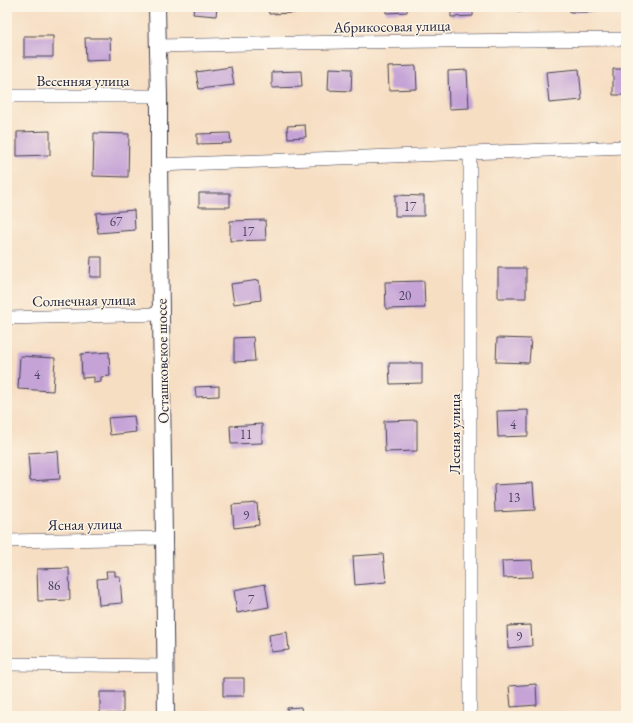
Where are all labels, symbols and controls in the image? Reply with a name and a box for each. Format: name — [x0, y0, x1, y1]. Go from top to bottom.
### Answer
street label: Абрикосовая улица — [332, 15, 451, 37]
street label: Весенняя улица — [36, 71, 130, 90]
house number: 17 — [404, 198, 417, 215]
house number: 67 — [110, 213, 123, 230]
house number: 17 — [242, 223, 255, 240]
house number: 20 — [399, 287, 411, 304]
street label: Солнечная улица — [32, 290, 136, 310]
street label: Осташковское шоссе — [151, 298, 173, 424]
house number: 4 — [34, 366, 41, 383]
street label: Лесная улица — [445, 394, 464, 474]
house number: 4 — [510, 416, 517, 433]
house number: 11 — [240, 426, 252, 443]
house number: 13 — [508, 489, 520, 506]
house number: 9 — [243, 507, 250, 524]
street label: Ясная улица — [47, 514, 122, 534]
house number: 86 — [48, 577, 60, 594]
house number: 7 — [248, 591, 255, 608]
house number: 9 — [516, 628, 523, 645]

